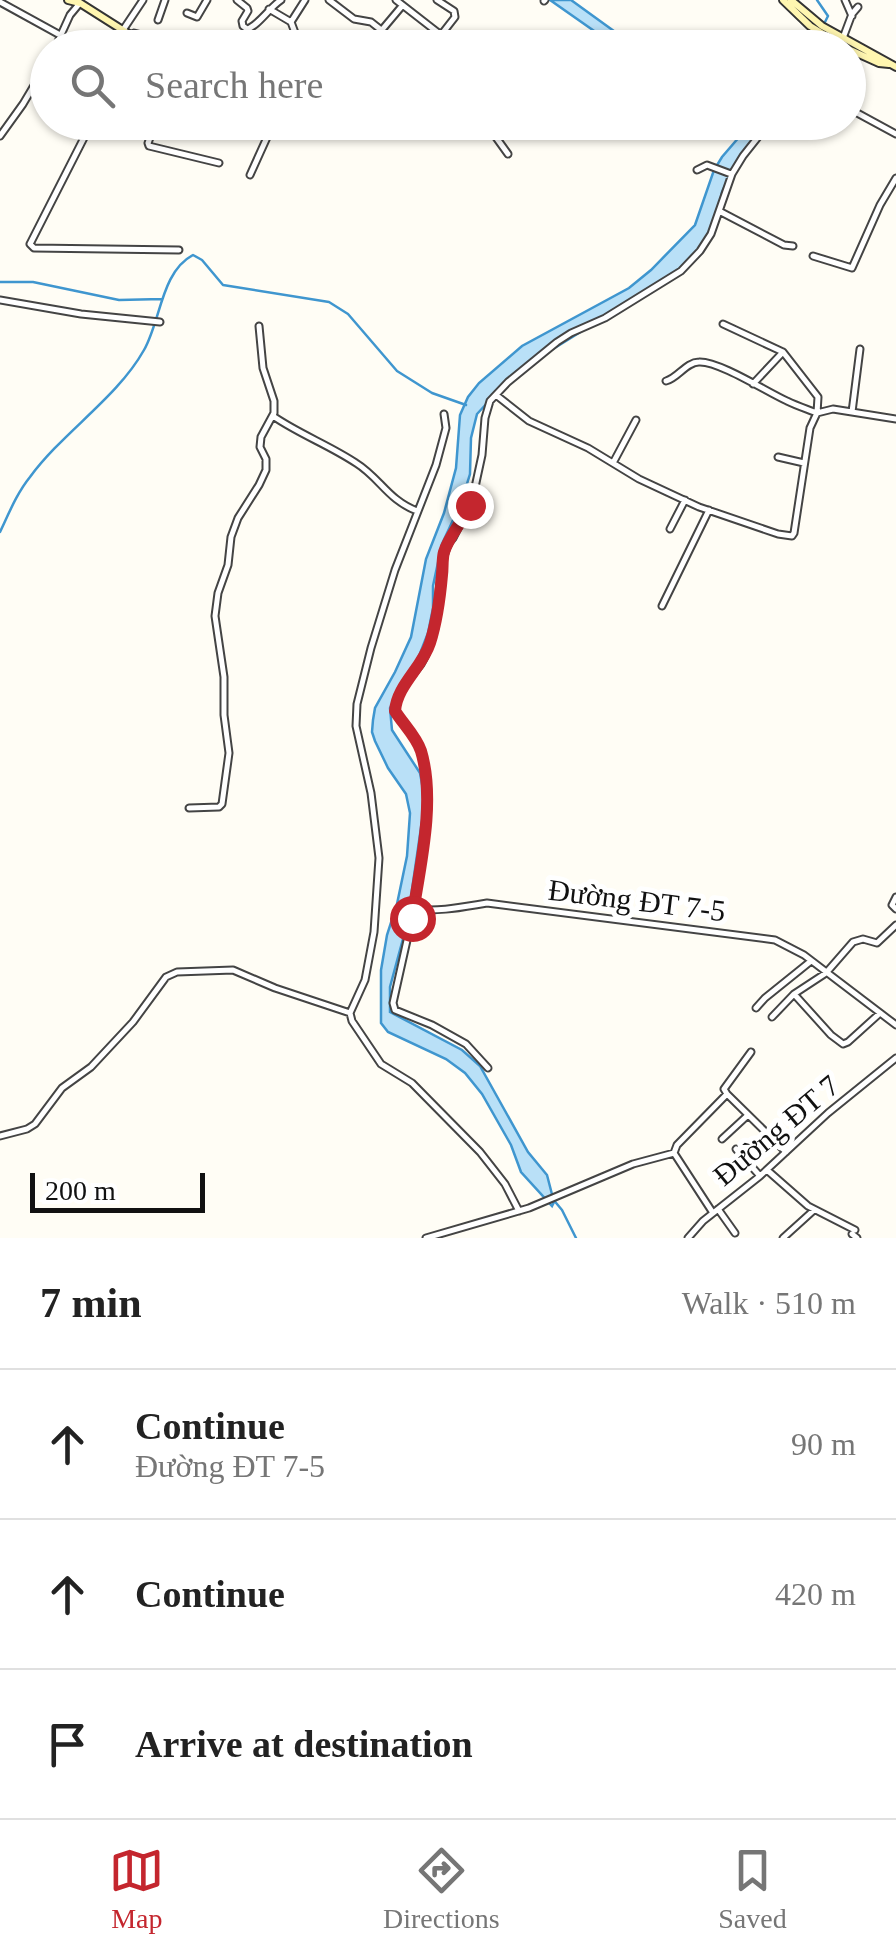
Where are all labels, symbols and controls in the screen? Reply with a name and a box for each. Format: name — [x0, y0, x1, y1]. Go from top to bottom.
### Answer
search box — [30, 30, 866, 140]
icon: search — [65, 58, 120, 113]
text: Search here — [145, 64, 323, 106]
route end — [448, 483, 494, 529]
street label: Đường ĐT 7-5 — [547, 873, 727, 927]
route start — [390, 896, 436, 942]
street label: Đường ĐT 7 — [707, 1068, 845, 1192]
scale bar — [30, 1168, 205, 1212]
text: 200 m — [45, 1175, 116, 1206]
text: 7 min — [40, 1280, 142, 1326]
text: Walk · 510 m — [682, 1285, 856, 1321]
text: Continue — [135, 1405, 285, 1447]
icon: ahead — [40, 1417, 95, 1472]
text: 90 m — [791, 1426, 856, 1462]
text: Đường ĐT 7-5 — [135, 1448, 325, 1484]
icon: ahead — [40, 1567, 95, 1622]
text: Continue — [135, 1573, 285, 1615]
text: 420 m — [775, 1576, 856, 1612]
icon: arrive — [40, 1717, 95, 1772]
text: Arrive at destination — [135, 1723, 473, 1765]
tab: Map — [109, 1843, 164, 1935]
tab: Directions — [383, 1843, 500, 1935]
tab: Saved — [718, 1843, 787, 1935]

